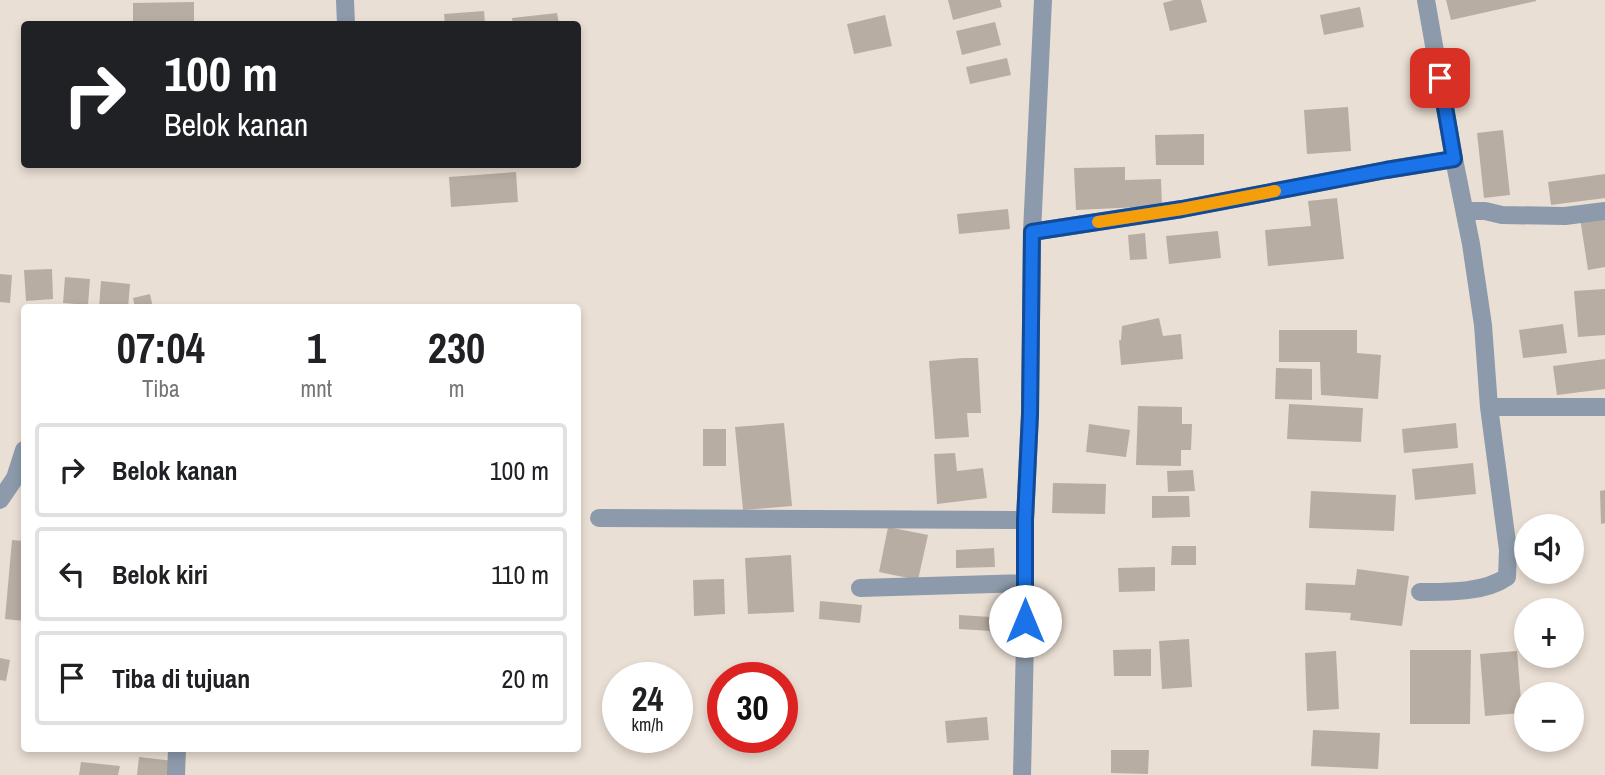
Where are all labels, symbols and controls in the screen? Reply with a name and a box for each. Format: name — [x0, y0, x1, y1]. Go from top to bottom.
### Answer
text: 100 m — [164, 40, 278, 106]
pin — [1410, 48, 1470, 108]
icon: right — [49, 49, 140, 140]
icon: arrive — [1421, 59, 1459, 97]
text: Belok kanan — [164, 103, 308, 146]
text: 07:04 — [117, 320, 205, 376]
text: 1 — [307, 320, 326, 376]
text: 230 — [428, 320, 485, 376]
text: Tiba — [142, 373, 179, 404]
text: mnt — [301, 373, 332, 404]
text: m — [449, 373, 464, 404]
icon: right — [53, 451, 91, 489]
text: Belok kanan — [112, 453, 238, 488]
text: 100 m — [490, 453, 549, 488]
map controls — [1514, 514, 1584, 752]
button: sound — [1514, 514, 1584, 584]
icon: left — [53, 555, 91, 593]
text: Belok kiri — [112, 557, 208, 592]
text: 110 m — [491, 557, 549, 592]
position arrow — [988, 584, 1062, 658]
button: + — [1514, 598, 1584, 668]
icon: arrive — [53, 659, 91, 697]
text: Tiba di tujuan — [112, 661, 250, 696]
text: 20 m — [502, 661, 549, 696]
speed limit sign: 30 — [707, 662, 798, 753]
text: 24 — [632, 675, 663, 722]
button: − — [1514, 682, 1584, 752]
text: km/h — [632, 712, 664, 737]

